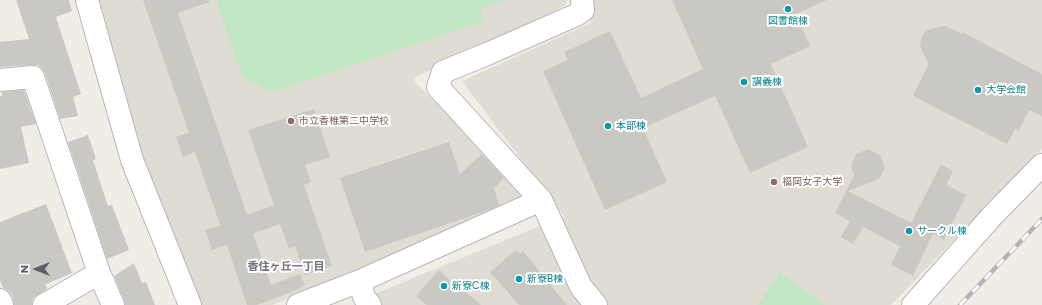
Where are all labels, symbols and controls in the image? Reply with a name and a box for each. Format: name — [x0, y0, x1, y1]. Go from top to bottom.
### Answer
marker: 図書館棟 — [783, 4, 793, 14]
place label: 図書館棟 — [768, 15, 808, 27]
place label: 講義棟 — [752, 76, 782, 88]
marker: 講義棟 — [739, 77, 749, 87]
place label: 大学会館 — [986, 84, 1026, 96]
marker: 大学会館 — [973, 85, 983, 95]
place label: 市立香椎第二中学校 — [299, 115, 389, 127]
marker: 市立香椎第二中学校 — [286, 116, 296, 126]
place label: 本部棟 — [616, 120, 646, 132]
marker: 本部棟 — [603, 121, 613, 131]
place label: 福岡女子大学 — [782, 176, 842, 188]
marker: 福岡女子大学 — [769, 177, 779, 187]
place label: サークル棟 — [917, 225, 967, 237]
marker: サークル棟 — [904, 226, 914, 236]
north arrow — [16, 249, 56, 289]
district label: 香住ヶ丘一丁目 — [248, 260, 324, 274]
text: N — [16, 265, 32, 273]
place label: 新寮B棟 — [527, 273, 563, 285]
marker: 新寮B棟 — [514, 274, 524, 284]
place label: 新寮C棟 — [452, 280, 490, 292]
marker: 新寮C棟 — [439, 281, 449, 291]

